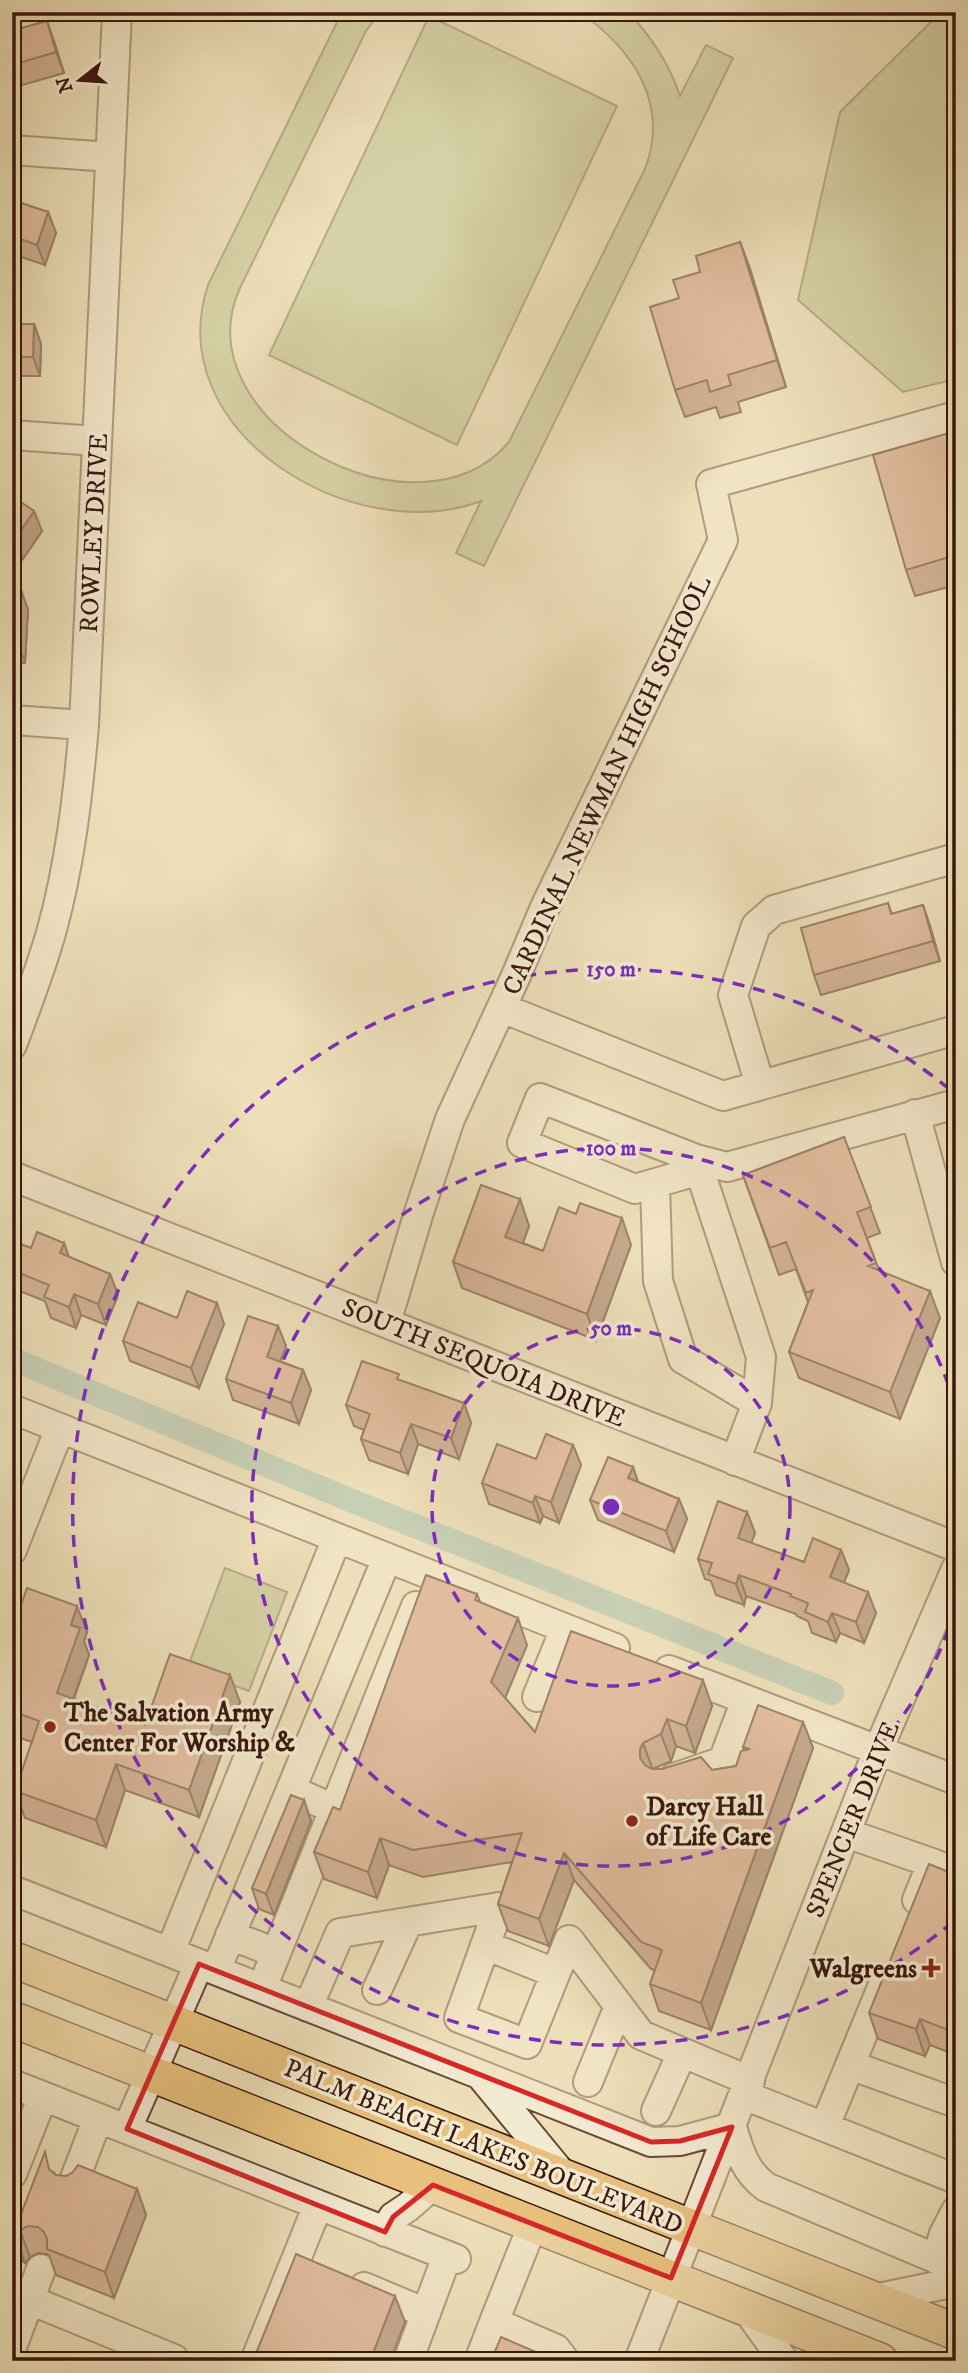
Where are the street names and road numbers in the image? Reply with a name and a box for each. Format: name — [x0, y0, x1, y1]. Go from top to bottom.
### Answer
street label: ROWLEY DRIVE — [73, 432, 116, 634]
street label: CARDINAL NEWMAN HIGH SCHOOL — [495, 570, 719, 1001]
street label: SOUTH SEQUOIA DRIVE — [337, 1291, 630, 1435]
street label: SPENCER DRIVE — [799, 1717, 908, 1923]
street label: PALM BEACH LAKES BOULEVARD — [279, 2052, 688, 2243]

